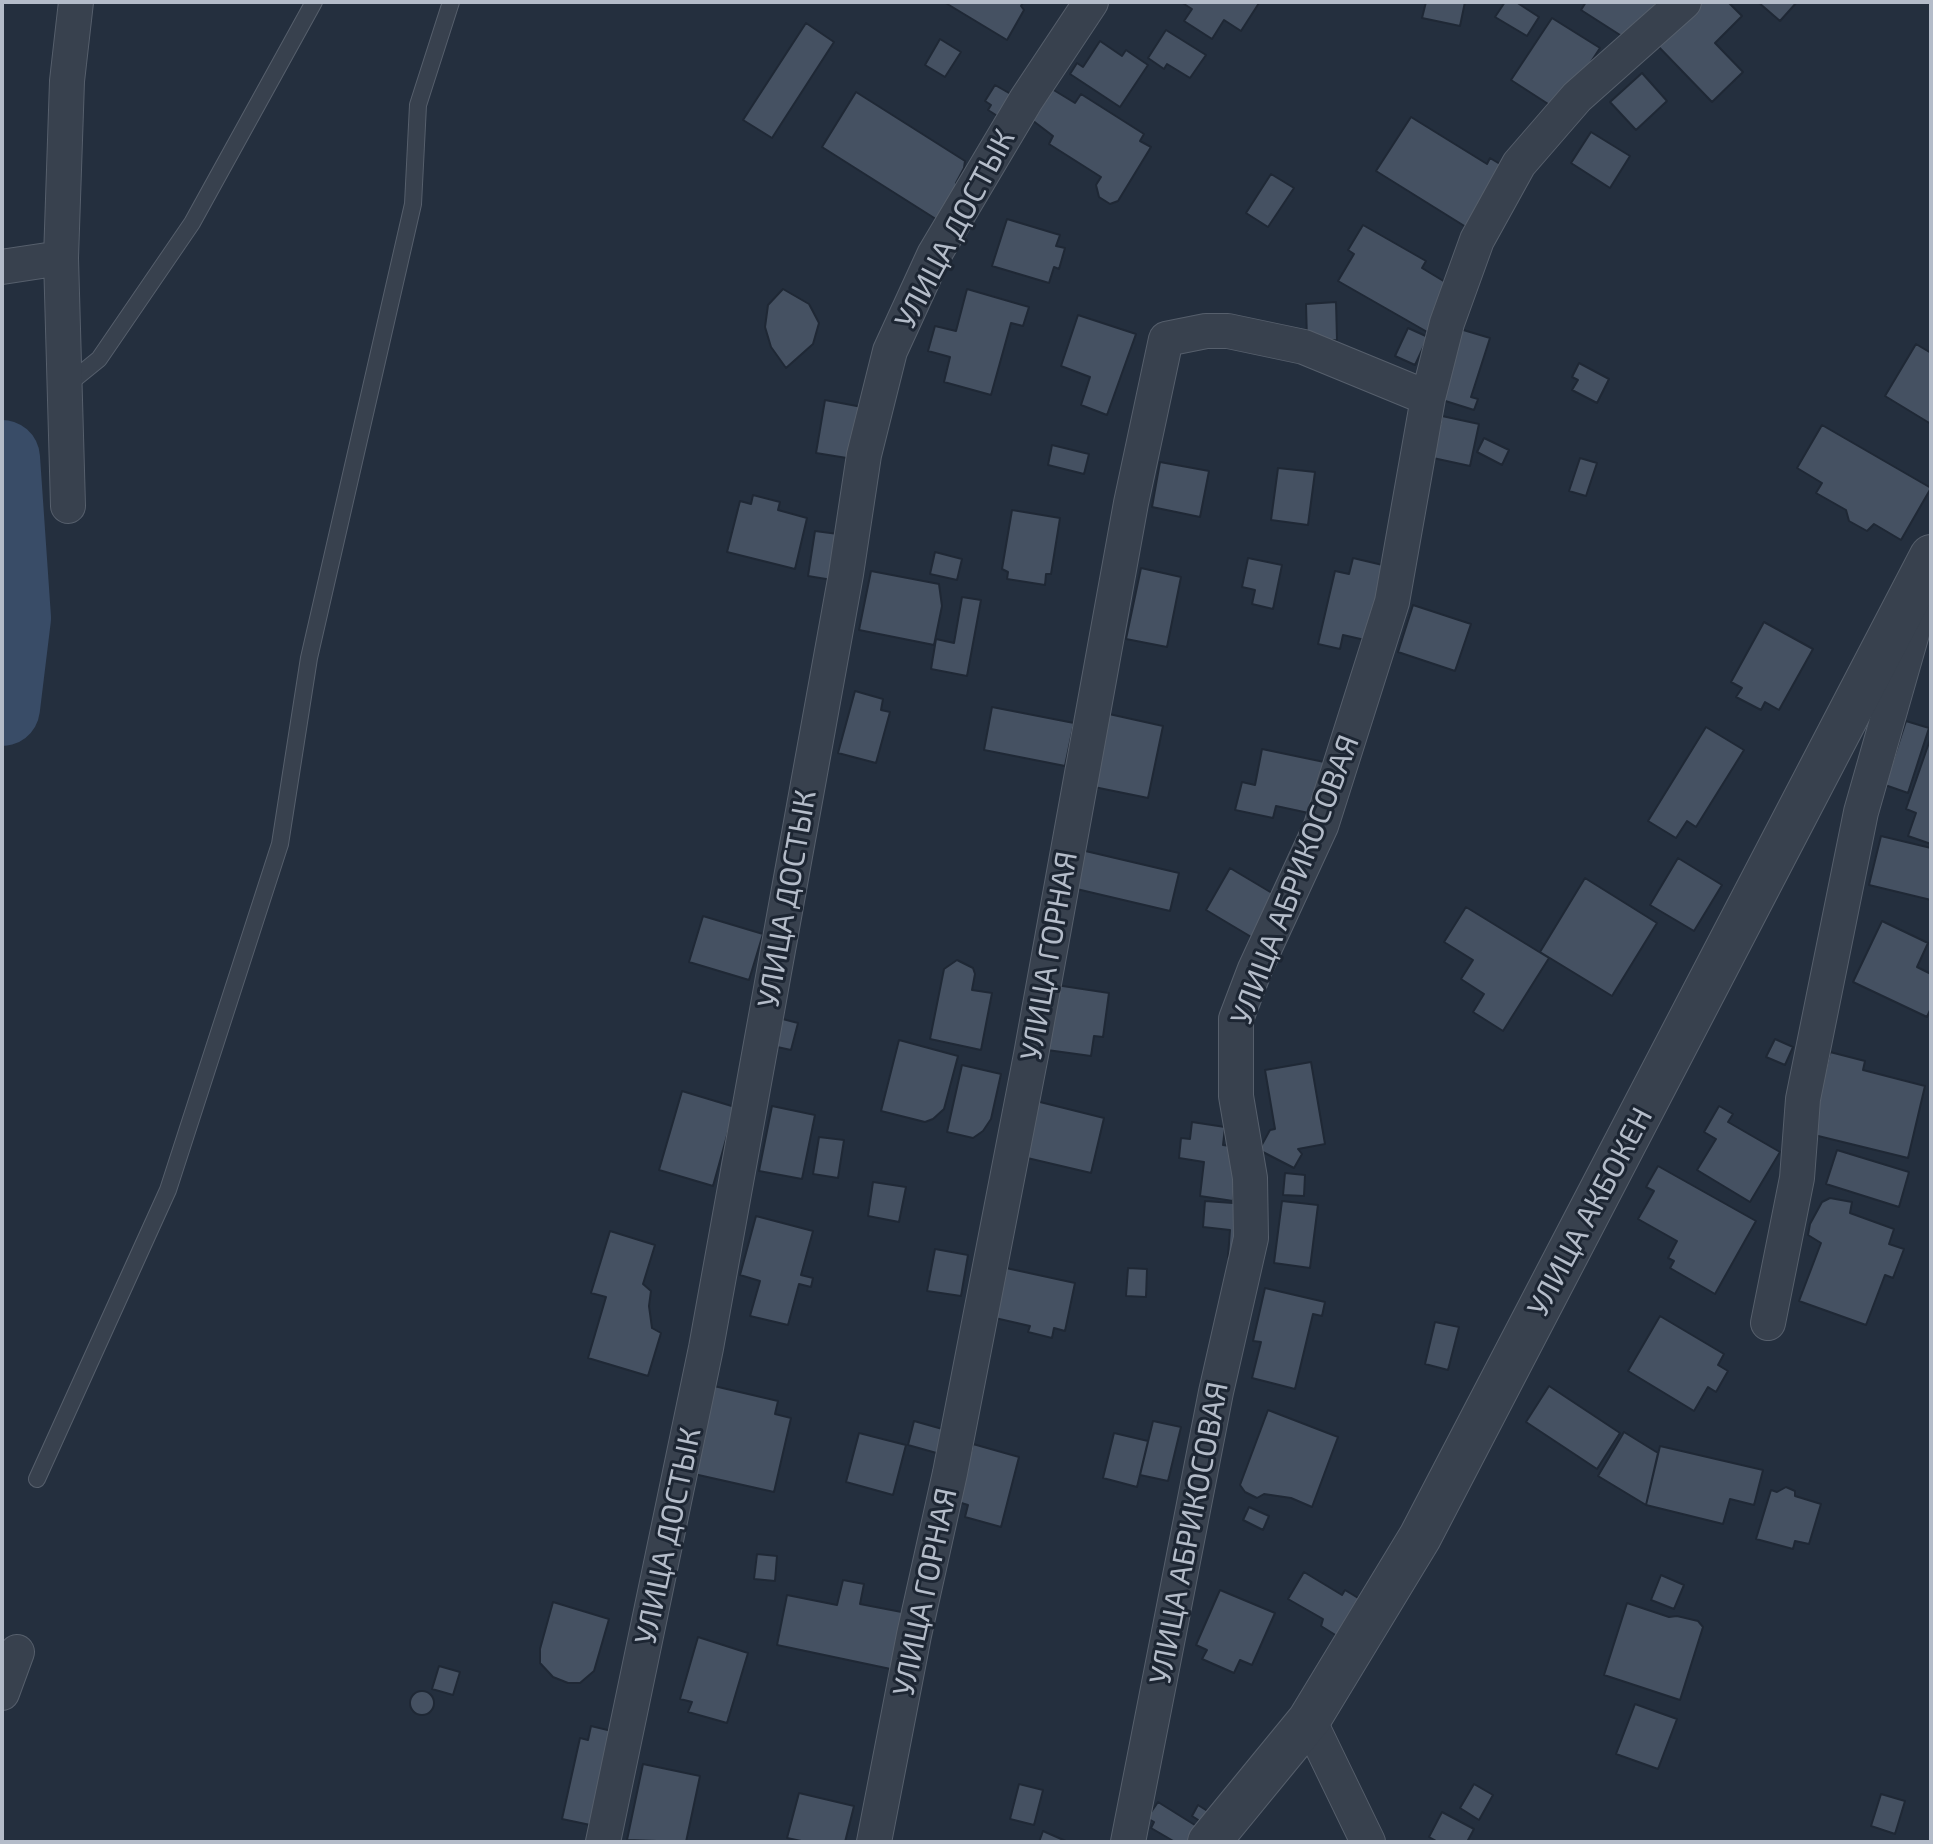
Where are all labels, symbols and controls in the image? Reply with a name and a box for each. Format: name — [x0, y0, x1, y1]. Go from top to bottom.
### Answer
street label: УЛИЦА ДОСТЫК — [887, 123, 1023, 335]
street label: УЛИЦА АБРИКОСОВАЯ — [1223, 730, 1367, 1030]
street label: УЛИЦА ДОСТЫК — [750, 787, 824, 1011]
street label: УЛИЦА ГОРНАЯ — [1013, 849, 1085, 1063]
street label: УЛИЦА АКБОКЕН — [1520, 1101, 1660, 1323]
street label: УЛИЦА АБРИКОСОВАЯ — [1142, 1379, 1236, 1687]
street label: УЛИЦА ДОСТЫК — [627, 1424, 709, 1648]
street label: УЛИЦА ГОРНАЯ — [885, 1485, 965, 1699]

